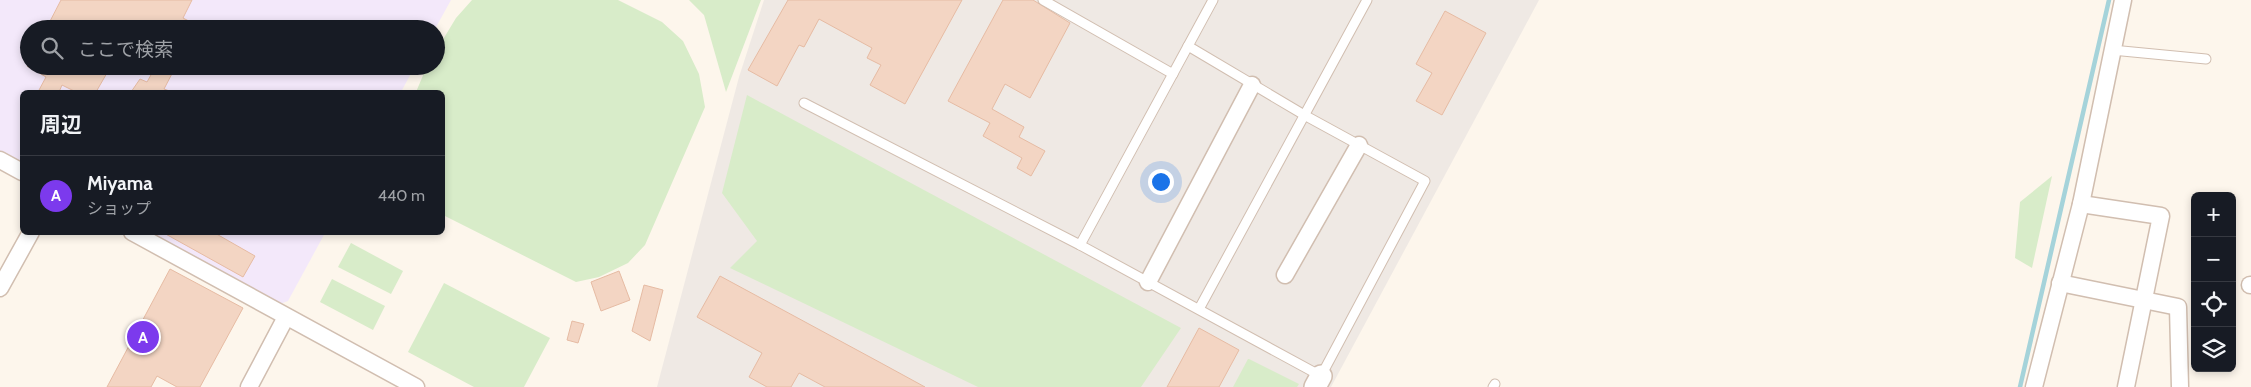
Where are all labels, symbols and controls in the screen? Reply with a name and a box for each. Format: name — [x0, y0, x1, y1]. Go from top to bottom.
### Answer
search box — [20, 20, 445, 75]
icon: search — [38, 34, 66, 62]
text: ここで検索 — [78, 38, 173, 61]
text: 周辺 — [40, 112, 82, 137]
your location — [1148, 169, 1174, 195]
text: Miyama — [87, 172, 153, 195]
text: A — [51, 186, 61, 205]
text: 440 m — [378, 186, 425, 205]
map controls — [2191, 192, 2236, 372]
button: + — [2191, 192, 2236, 237]
text: ショップ — [87, 199, 151, 218]
button: − — [2191, 237, 2236, 282]
button: locate — [2191, 282, 2236, 327]
pin: A — [127, 318, 159, 356]
button: layers — [2191, 327, 2236, 372]

